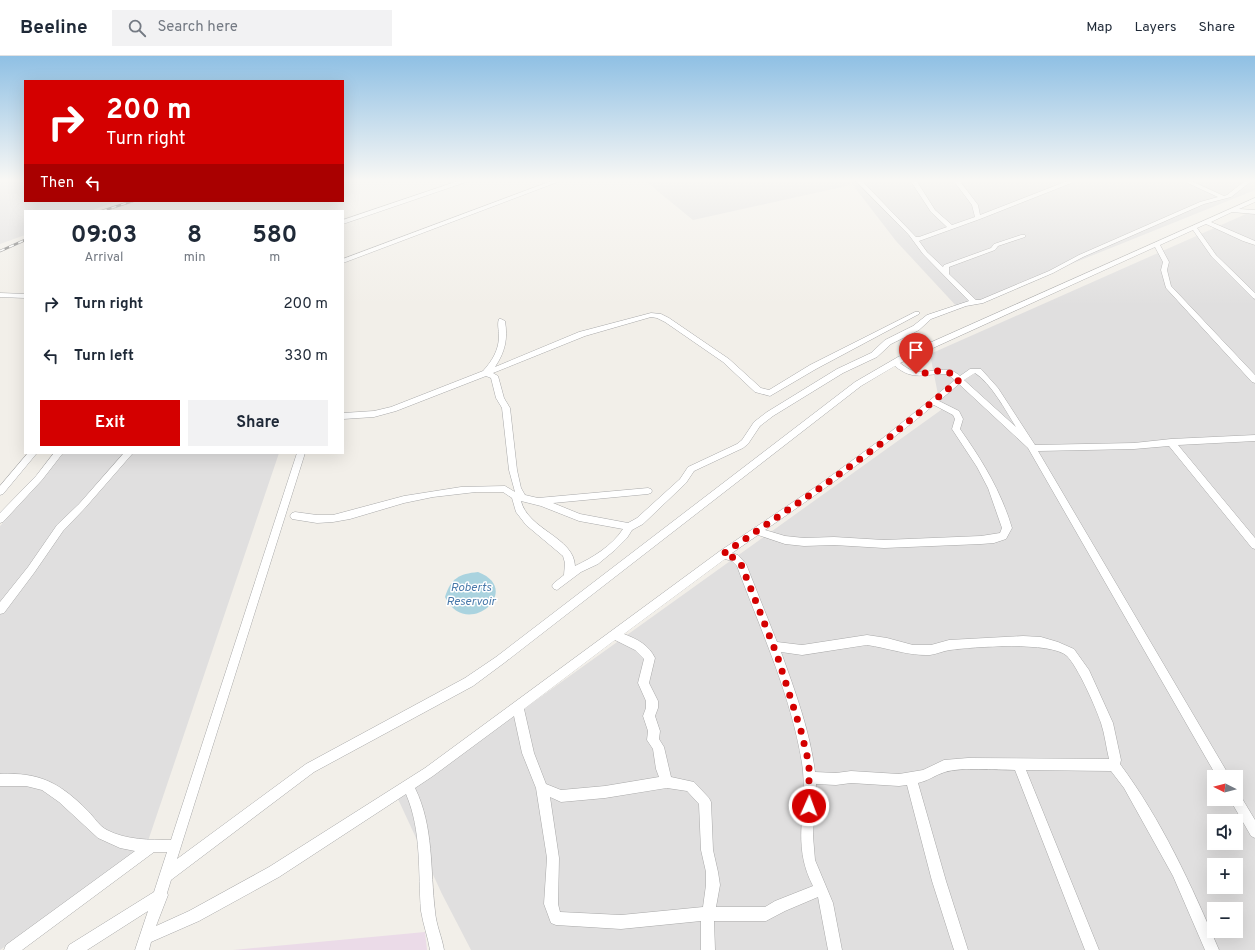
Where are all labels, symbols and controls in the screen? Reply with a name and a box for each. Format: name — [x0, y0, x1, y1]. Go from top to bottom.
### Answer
search box — [112, 10, 392, 46]
text: Beeline — [20, 16, 88, 40]
icon: search — [126, 17, 148, 39]
text: Search here — [158, 18, 238, 37]
text: Map — [1086, 19, 1112, 36]
text: Layers — [1134, 19, 1176, 36]
text: Share — [1198, 19, 1235, 36]
text: 200 m — [106, 93, 192, 129]
icon: right — [40, 96, 92, 148]
text: Turn right — [106, 128, 186, 151]
icon: left — [82, 172, 104, 194]
text: Then — [40, 174, 74, 193]
text: 09:03 — [71, 221, 137, 251]
text: 8 — [187, 221, 202, 251]
text: 580 — [252, 221, 297, 251]
text: Arrival — [85, 250, 123, 266]
text: min — [184, 250, 205, 266]
text: m — [269, 250, 280, 266]
icon: right — [40, 293, 62, 315]
text: Turn right — [74, 295, 143, 314]
text: 200 m — [283, 295, 328, 314]
pin — [899, 333, 933, 374]
icon: arrive — [905, 339, 927, 361]
icon: left — [40, 345, 62, 367]
text: Turn left — [74, 347, 134, 366]
text: 330 m — [284, 347, 328, 366]
button: Exit — [40, 400, 180, 446]
button: Share — [188, 400, 328, 446]
water label: Roberts Reservoir — [446, 580, 497, 610]
north arrow — [1207, 770, 1243, 806]
map controls — [1207, 770, 1243, 938]
position arrow — [788, 785, 830, 827]
button: sound — [1207, 814, 1243, 850]
button: + — [1207, 858, 1243, 894]
button: − — [1207, 902, 1243, 938]

